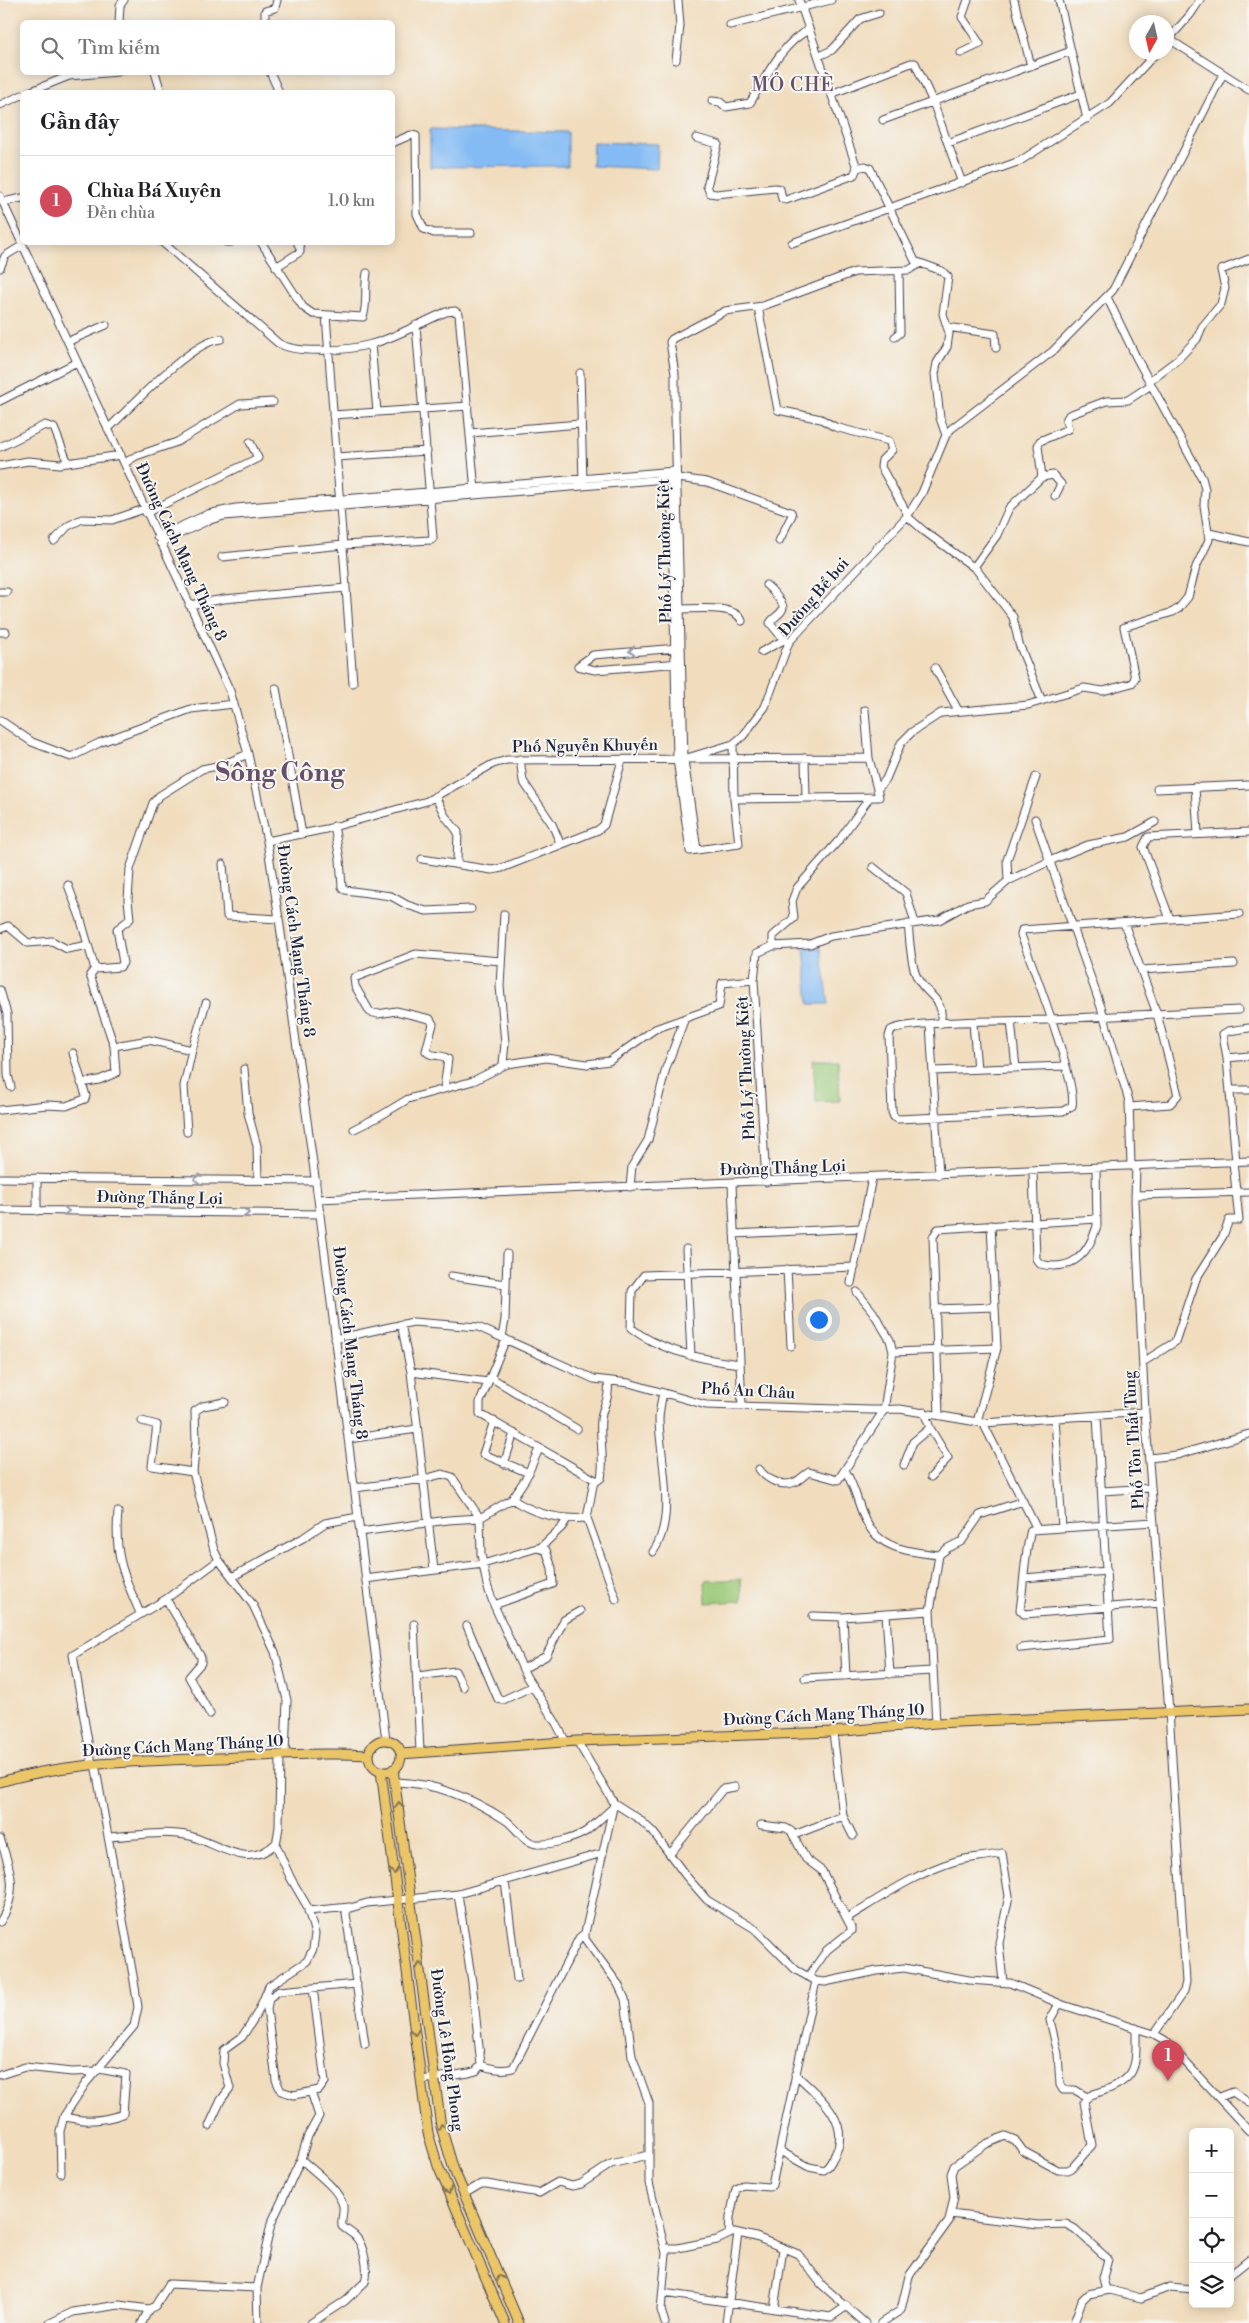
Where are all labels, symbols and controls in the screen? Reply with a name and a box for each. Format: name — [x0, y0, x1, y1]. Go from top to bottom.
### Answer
north arrow — [1129, 15, 1174, 60]
search box — [20, 20, 395, 75]
icon: search — [38, 34, 66, 62]
text: Tìm kiếm — [78, 36, 161, 60]
district label: MỎ CHÈ — [751, 72, 835, 97]
text: Gần đây — [40, 110, 119, 136]
text: Chùa Bá Xuyên — [87, 179, 221, 203]
text: 1 — [52, 191, 60, 211]
text: 1.0 km — [328, 191, 375, 211]
text: Đền chùa — [87, 203, 155, 223]
street label: Đường Cách Mạng Tháng 8 — [131, 460, 231, 644]
street label: Phố Lý Thường Kiệt — [654, 478, 676, 623]
street label: Đường Bể bơi — [774, 554, 854, 640]
one-way arrow — [628, 646, 636, 657]
street label: Phố Nguyễn Khuyến — [512, 735, 659, 757]
district label: Sông Công — [215, 757, 346, 789]
street label: Đường Cách Mạng Tháng 8 — [273, 843, 319, 1039]
street label: Phố Lý Thường Kiệt — [732, 995, 760, 1141]
street label: Đường Thắng Lợi — [720, 1156, 846, 1180]
one-way arrow — [193, 1174, 200, 1184]
street label: Đường Thắng Lợi — [97, 1187, 223, 1209]
one-way arrow — [62, 1206, 70, 1216]
one-way arrow — [242, 1208, 250, 1218]
street label: Đường Cách Mạng Tháng 8 — [328, 1245, 372, 1441]
your location — [806, 1307, 832, 1333]
street label: Phố Tôn Thất Tùng — [1119, 1369, 1149, 1510]
street label: Phố An Châu — [700, 1379, 796, 1403]
street label: Đường Cách Mạng Tháng 10 — [723, 1700, 925, 1730]
street label: Đường Cách Mạng Tháng 10 — [82, 1731, 284, 1761]
one-way arrow — [394, 1800, 405, 1808]
one-way arrow — [388, 1868, 399, 1876]
one-way arrow — [415, 1962, 426, 1970]
street label: Đường Lê Hồng Phong — [426, 1967, 468, 2133]
one-way arrow — [409, 2028, 419, 2037]
pin: 1 — [1152, 2040, 1184, 2081]
one-way arrow — [437, 2122, 448, 2131]
map controls — [1189, 2128, 1234, 2308]
button: + — [1189, 2128, 1234, 2173]
button: − — [1189, 2173, 1234, 2218]
one-way arrow — [441, 2186, 452, 2195]
button: locate — [1189, 2218, 1234, 2263]
button: layers — [1189, 2263, 1234, 2308]
one-way arrow — [496, 2274, 507, 2283]

